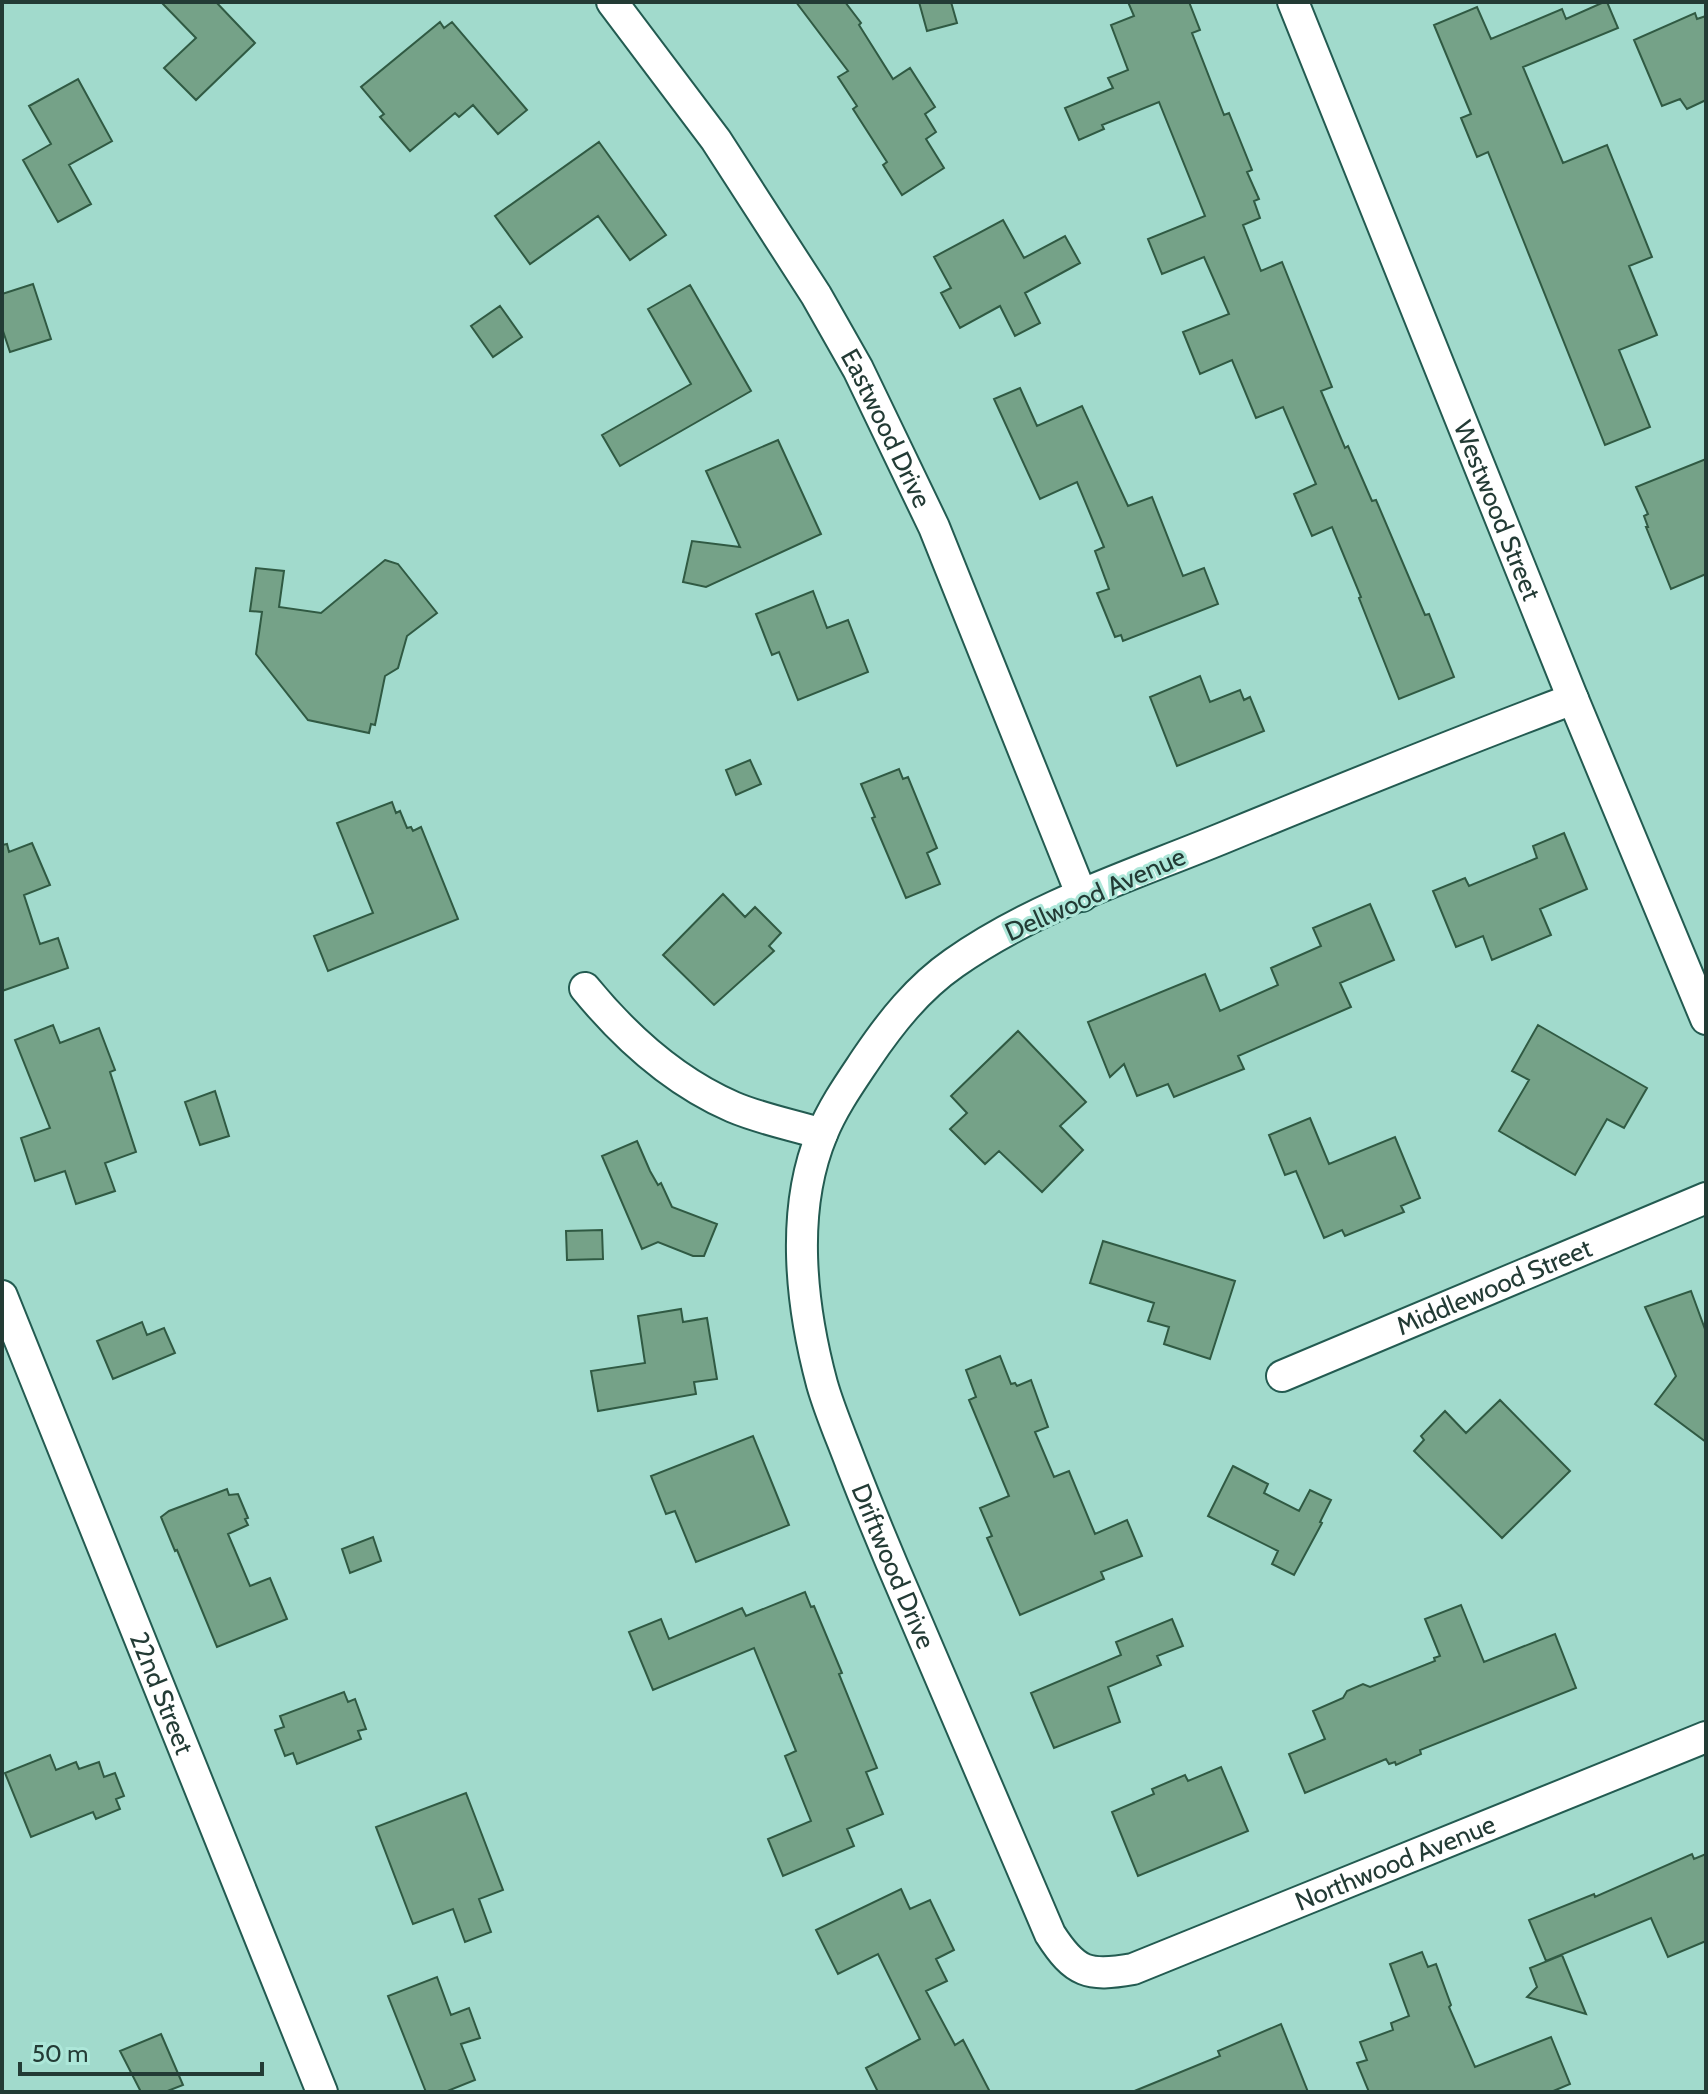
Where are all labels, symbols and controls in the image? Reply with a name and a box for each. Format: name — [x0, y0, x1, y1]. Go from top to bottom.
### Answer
street label: Eastwood Drive — [834, 343, 938, 513]
street label: Westwood Street — [1447, 416, 1548, 605]
street label: Dellwood Avenue — [1000, 840, 1190, 948]
street label: Middlewood Street — [1391, 1232, 1597, 1342]
street label: Driftwood Drive — [845, 1479, 942, 1653]
street label: 22nd Street — [123, 1627, 201, 1759]
street label: Northwood Avenue — [1290, 1808, 1500, 1918]
scale bar — [20, 2026, 262, 2076]
text: 50 m — [32, 2039, 88, 2068]

